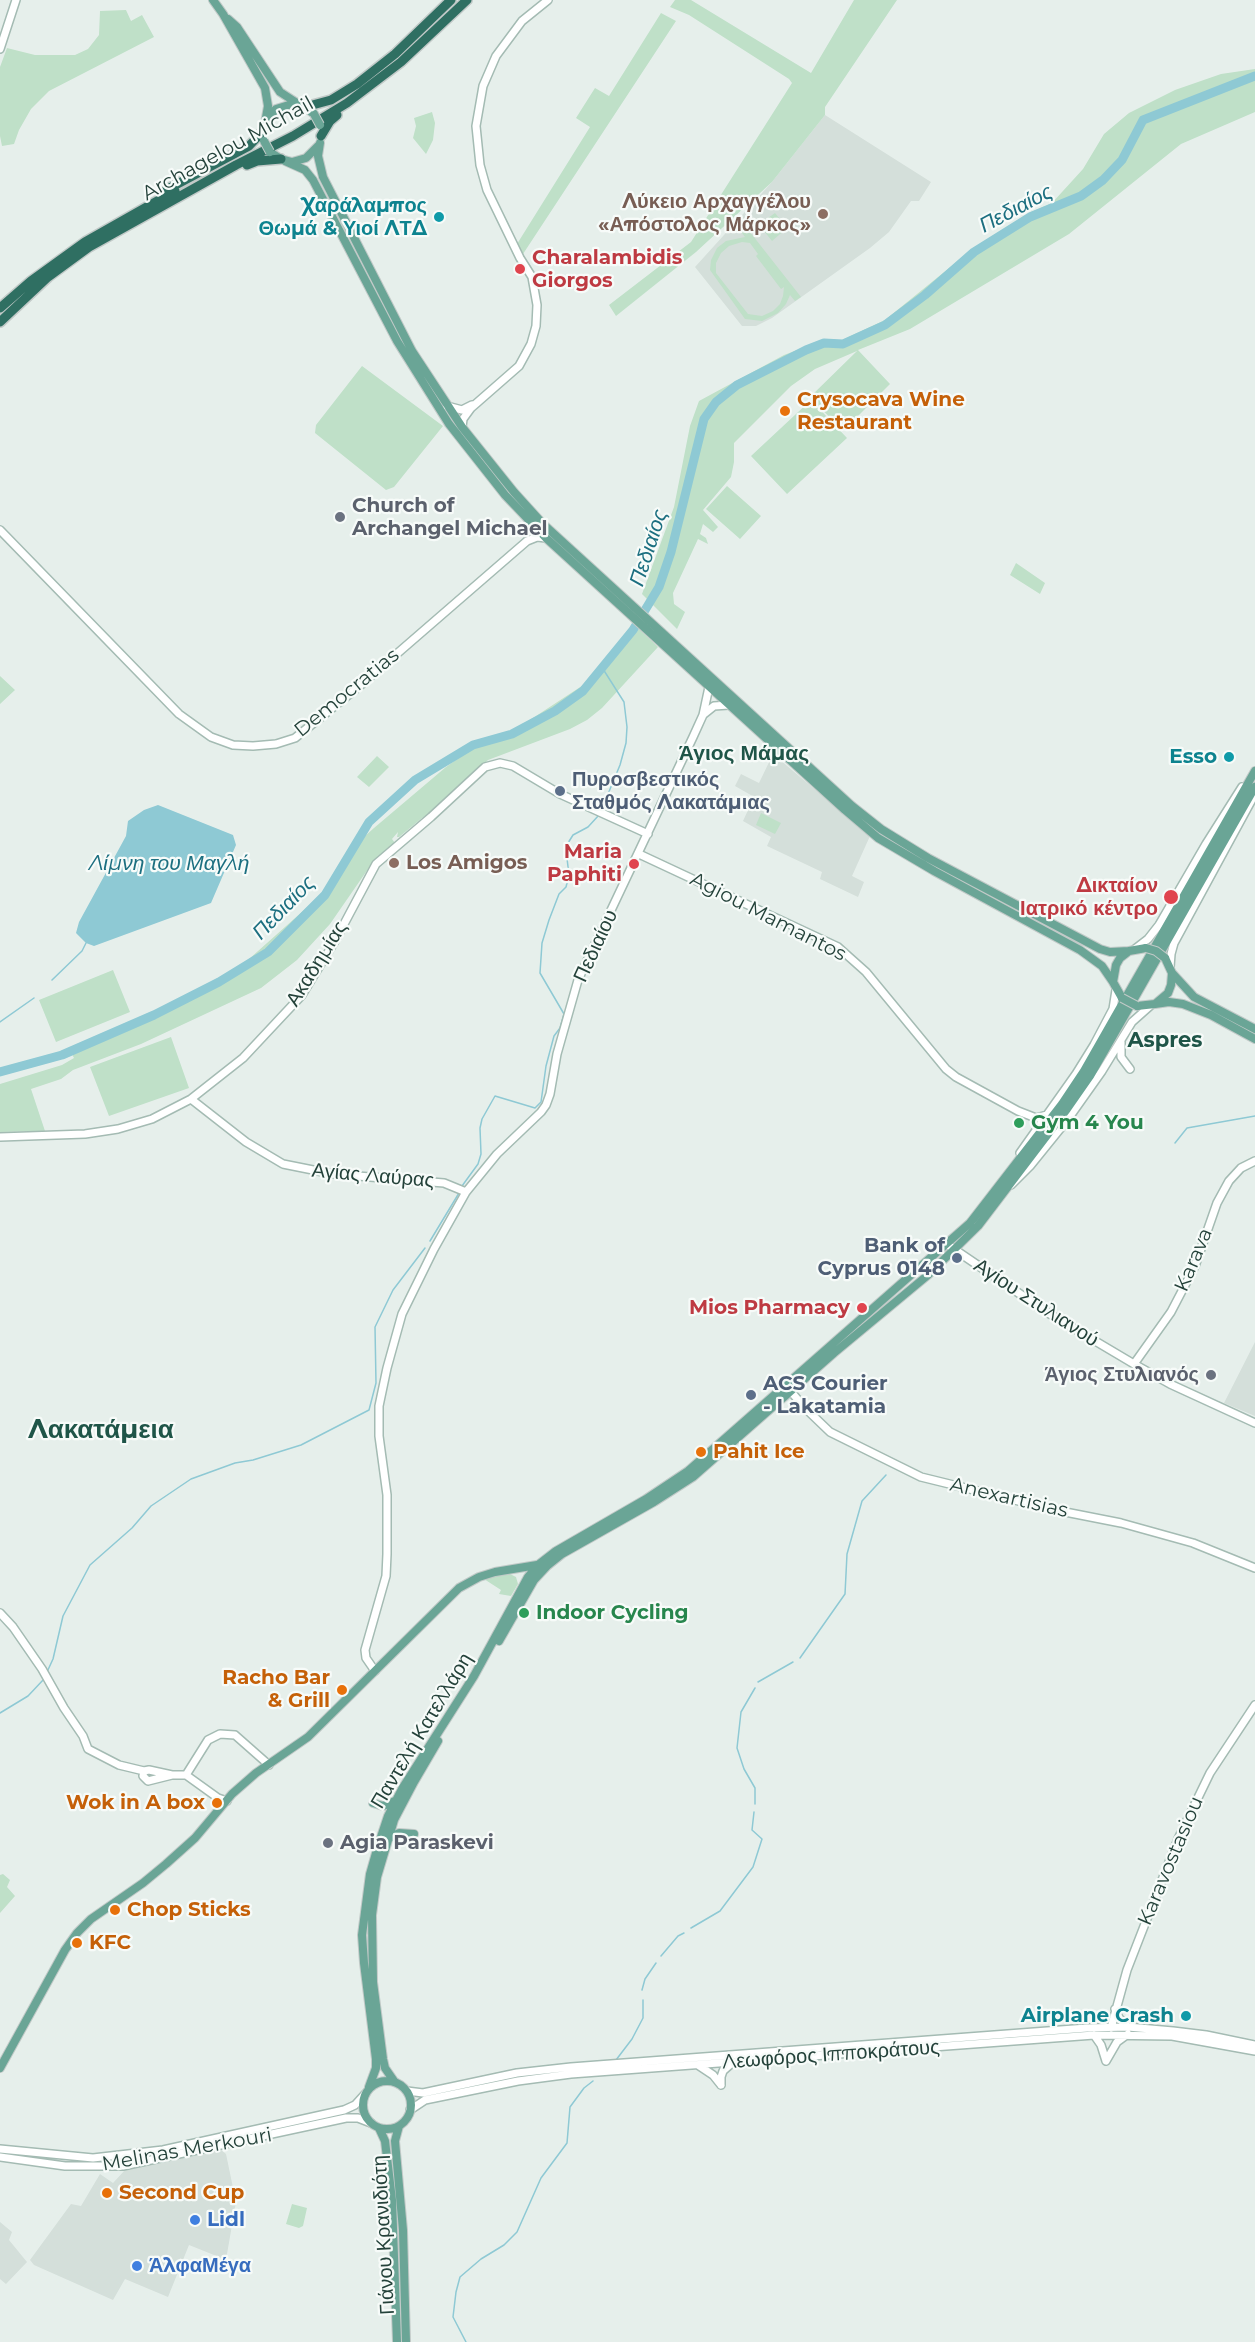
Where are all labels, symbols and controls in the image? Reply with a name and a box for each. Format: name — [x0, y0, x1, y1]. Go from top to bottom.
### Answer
street label: Archagelou Michail — [138, 92, 318, 206]
water label: Πεδιαίος — [975, 179, 1057, 239]
place label: Λύκειο Αρχαγγέλου «Απόστολος Μάρκος» — [598, 190, 811, 237]
place label: Χαράλαμπος Θωμά & Υιοί ΛΤΔ — [259, 194, 427, 241]
marker: Λύκειο Αρχαγγέλου «Απόστολος Μάρκος» — [816, 207, 830, 221]
marker: Χαράλαμπος Θωμά & Υιοί ΛΤΔ — [432, 210, 446, 224]
place label: Charalambidis Giorgos — [532, 246, 682, 293]
marker: Charalambidis Giorgos — [513, 262, 527, 276]
place label: Crysocava Wine Restaurant — [797, 388, 965, 435]
marker: Crysocava Wine Restaurant — [778, 404, 792, 418]
place label: Church of Archangel Michael — [352, 494, 548, 541]
water label: Πεδιαίος — [625, 506, 673, 590]
marker: Church of Archangel Michael — [333, 510, 347, 524]
street label: Democratias — [290, 643, 404, 743]
district label: Άγιος Μάμας — [679, 741, 809, 767]
place label: Esso — [1169, 745, 1217, 769]
marker: Esso — [1222, 750, 1236, 764]
place label: Πυροσβεστικός Σταθμός Λακατάμιας — [572, 768, 770, 815]
marker: Πυροσβεστικός Σταθμός Λακατάμιας — [553, 784, 567, 798]
place label: Maria Paphiti — [547, 840, 622, 887]
water label: Λίμνη του Μαγλή — [89, 851, 249, 877]
place label: Los Amigos — [406, 851, 527, 875]
marker: Los Amigos — [387, 856, 401, 870]
marker: Maria Paphiti — [627, 857, 641, 871]
street label: Agiou Mamantos — [686, 867, 850, 967]
water label: Πεδιαίος — [247, 871, 321, 945]
place label: Δικταίον Ιατρικό κέντρο — [1020, 874, 1158, 921]
marker: Δικταίον Ιατρικό κέντρο — [1162, 888, 1180, 906]
street label: Πεδιαίου — [569, 906, 623, 986]
street label: Ακαδημίας — [281, 917, 353, 1011]
district label: Aspres — [1128, 1028, 1202, 1054]
place label: Gym 4 You — [1031, 1111, 1144, 1135]
marker: Gym 4 You — [1012, 1116, 1026, 1130]
street label: Αγίας Λαύρας — [311, 1159, 435, 1193]
street label: Karava — [1170, 1225, 1218, 1295]
place label: Bank of Cyprus 0148 — [818, 1234, 945, 1281]
marker: Bank of Cyprus 0148 — [950, 1251, 964, 1265]
street label: Αγίου Στυλιανού — [969, 1254, 1103, 1352]
place label: Mios Pharmacy — [689, 1296, 850, 1320]
marker: Mios Pharmacy — [855, 1301, 869, 1315]
place label: Άγιος Στυλιανός — [1045, 1363, 1199, 1387]
marker: Άγιος Στυλιανός — [1204, 1368, 1218, 1382]
place label: ACS Courier - Lakatamia — [763, 1372, 888, 1419]
marker: ACS Courier - Lakatamia — [744, 1388, 758, 1402]
district label: Λακατάμεια — [28, 1414, 174, 1446]
place label: Pahit Ice — [713, 1440, 805, 1464]
marker: Pahit Ice — [694, 1445, 708, 1459]
street label: Anexartisias — [948, 1473, 1070, 1523]
place label: Indoor Cycling — [536, 1601, 689, 1625]
marker: Indoor Cycling — [517, 1606, 531, 1620]
street label: Παντελή Κατελλάρη — [366, 1649, 478, 1813]
place label: Racho Bar & Grill — [222, 1666, 330, 1713]
marker: Racho Bar & Grill — [335, 1683, 349, 1697]
place label: Wok in A box — [66, 1791, 205, 1815]
street label: Karavostasiou — [1133, 1793, 1209, 1929]
marker: Wok in A box — [210, 1796, 224, 1810]
place label: Agia Paraskevi — [340, 1831, 494, 1855]
marker: Agia Paraskevi — [321, 1836, 335, 1850]
place label: Chop Sticks — [127, 1898, 251, 1922]
marker: Chop Sticks — [108, 1903, 122, 1917]
place label: KFC — [89, 1931, 131, 1955]
marker: KFC — [70, 1936, 84, 1950]
place label: Airplane Crash — [1021, 2004, 1174, 2028]
marker: Airplane Crash — [1179, 2009, 1193, 2023]
street label: Λεωφόρος Ιπποκράτους — [722, 2035, 940, 2075]
street label: Melinas Merkouri — [100, 2123, 274, 2177]
street label: Γιάνου Κρανιδιότη — [368, 2155, 400, 2315]
place label: Second Cup — [119, 2181, 244, 2205]
marker: Second Cup — [100, 2186, 114, 2200]
place label: Lidl — [207, 2208, 245, 2232]
marker: Lidl — [188, 2213, 202, 2227]
place label: ΆλφαΜέγα — [149, 2254, 251, 2278]
marker: ΆλφαΜέγα — [130, 2259, 144, 2273]

